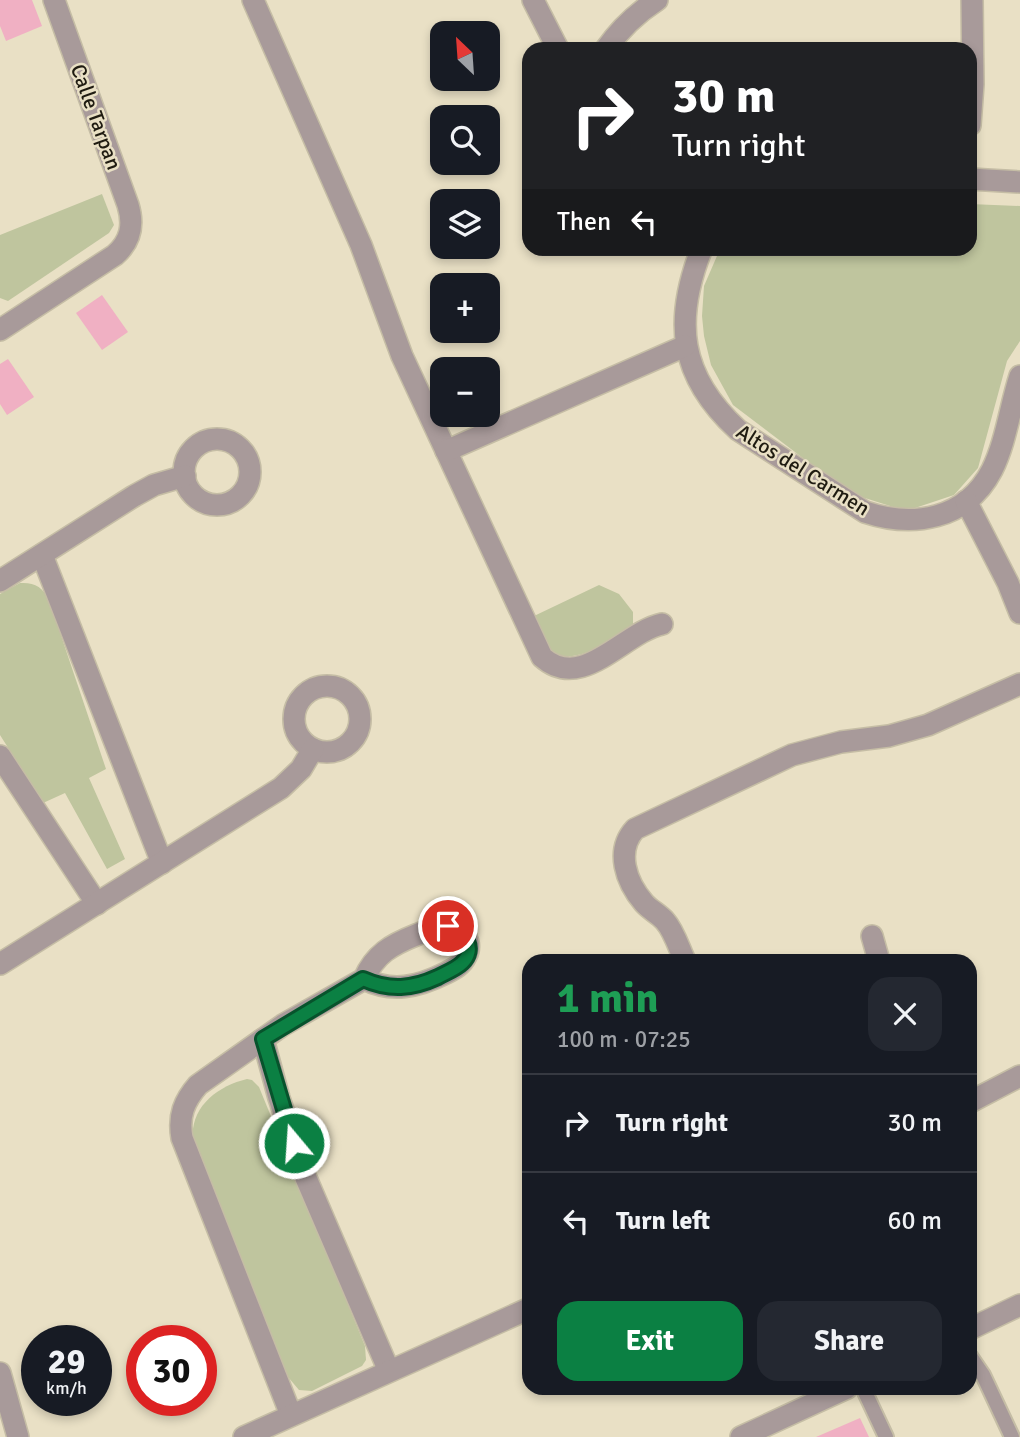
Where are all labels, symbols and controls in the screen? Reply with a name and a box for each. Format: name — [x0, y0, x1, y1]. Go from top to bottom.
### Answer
north arrow — [430, 21, 500, 91]
map controls — [430, 21, 500, 427]
street label: Calle Tarpan — [65, 61, 127, 173]
text: 30 m — [672, 66, 775, 126]
icon: right — [557, 70, 648, 161]
button: search — [430, 105, 500, 175]
text: Turn right — [672, 126, 805, 165]
button: layers — [430, 189, 500, 259]
icon: left — [625, 203, 663, 241]
text: Then — [557, 206, 611, 238]
button: + — [430, 273, 500, 343]
button: − — [430, 357, 500, 427]
street label: Altos del Carmen — [732, 419, 874, 521]
pin — [418, 896, 478, 956]
icon: arrive — [429, 907, 467, 945]
text: 1 min — [557, 973, 658, 1024]
button: close — [868, 977, 942, 1051]
text: 100 m · 07:25 — [557, 1025, 691, 1054]
icon: right — [557, 1104, 595, 1142]
position arrow — [257, 1106, 331, 1180]
text: Turn right — [616, 1107, 728, 1139]
text: 30 m — [887, 1107, 942, 1139]
icon: left — [557, 1202, 595, 1240]
text: Turn left — [616, 1205, 710, 1237]
text: 60 m — [887, 1205, 942, 1237]
button: Exit — [557, 1301, 743, 1381]
button: Share — [757, 1301, 942, 1381]
speed limit sign: 30 — [126, 1325, 217, 1416]
text: 29 — [48, 1340, 85, 1383]
text: km/h — [46, 1377, 87, 1399]

